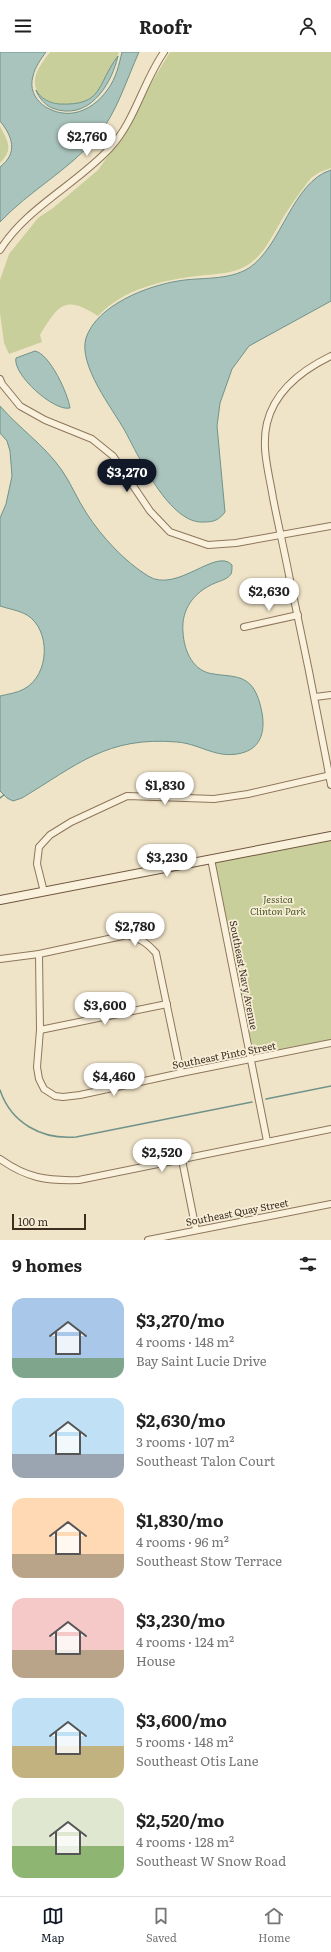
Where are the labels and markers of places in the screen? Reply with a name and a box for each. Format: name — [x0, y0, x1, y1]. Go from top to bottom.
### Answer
pin: $2,760 — [54, 123, 120, 157]
pin: $3,270 — [94, 459, 160, 493]
pin: $2,630 — [236, 578, 302, 612]
pin: $1,830 — [132, 772, 198, 806]
pin: $3,230 — [134, 844, 200, 878]
pin: $2,780 — [102, 913, 168, 947]
pin: $3,600 — [72, 992, 138, 1026]
pin: $4,460 — [81, 1063, 147, 1097]
pin: $2,520 — [129, 1139, 195, 1173]

